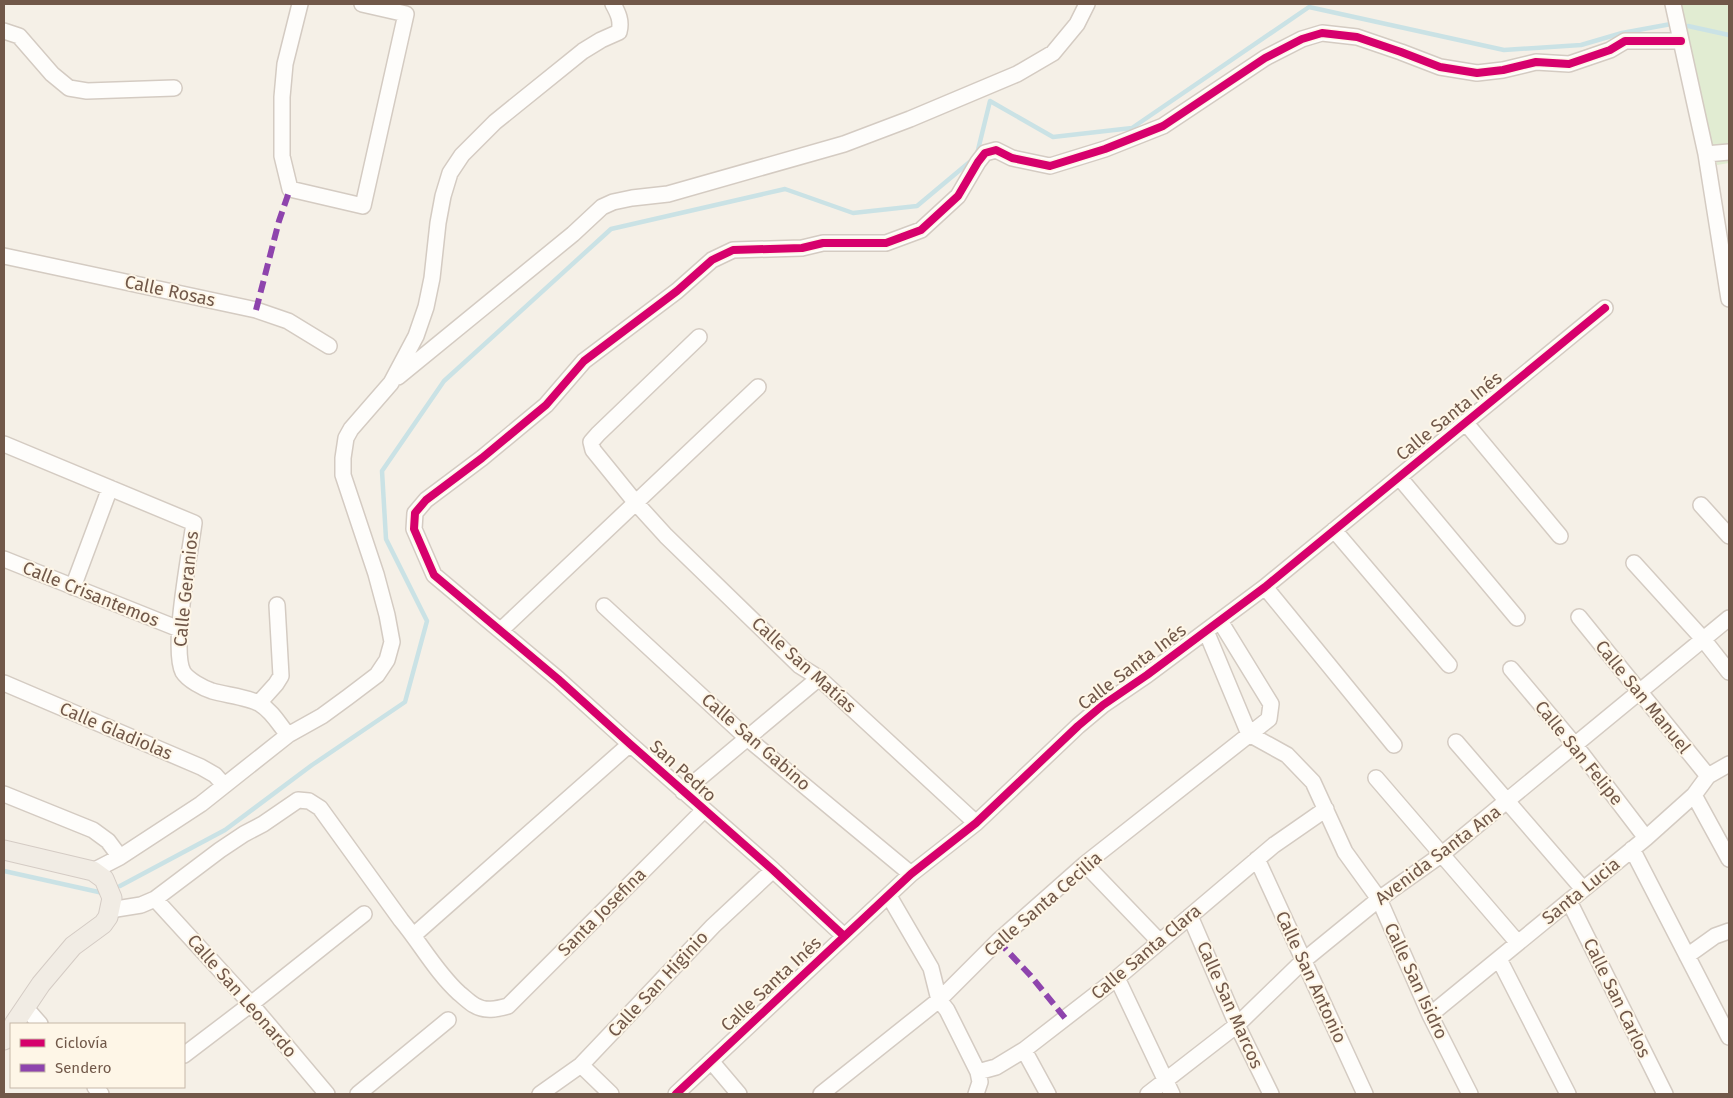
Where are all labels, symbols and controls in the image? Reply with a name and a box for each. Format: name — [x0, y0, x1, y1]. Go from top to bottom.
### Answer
street label: Calle Rosas — [123, 271, 217, 311]
street label: Calle Santa Inés — [1392, 367, 1506, 465]
street label: Calle Geranios — [169, 530, 203, 648]
street label: Calle Crisantemos — [19, 557, 163, 631]
street label: Calle San Matías — [747, 612, 861, 718]
street label: Calle Santa Inés — [1074, 619, 1190, 715]
street label: Calle San Manuel — [1591, 636, 1695, 758]
street label: Calle San Gabino — [697, 689, 815, 795]
street label: Calle San Felipe — [1530, 696, 1628, 810]
street label: Calle Gladiolas — [56, 697, 176, 765]
street label: San Pedro — [645, 735, 721, 807]
street label: Avenida Santa Ana — [1371, 801, 1505, 909]
street label: Calle Santa Cecilia — [980, 847, 1106, 961]
street label: Santa Lucia — [1538, 853, 1624, 929]
street label: Santa Josefina — [553, 863, 651, 961]
street label: Calle Santa Clara — [1087, 900, 1205, 1004]
street label: Calle San Antonio — [1271, 907, 1351, 1047]
street label: Calle San Isidro — [1379, 919, 1453, 1043]
street label: Calle San Higinio — [603, 926, 713, 1042]
street label: Calle San Leonardo — [182, 930, 302, 1062]
street label: Calle Santa Inés — [716, 932, 826, 1036]
street label: Calle San Carlos — [1579, 935, 1655, 1061]
street label: Calle San Marcos — [1192, 938, 1268, 1072]
legend — [10, 1023, 185, 1088]
text: Ciclovía — [55, 1034, 108, 1052]
text: Sendero — [55, 1059, 111, 1077]

